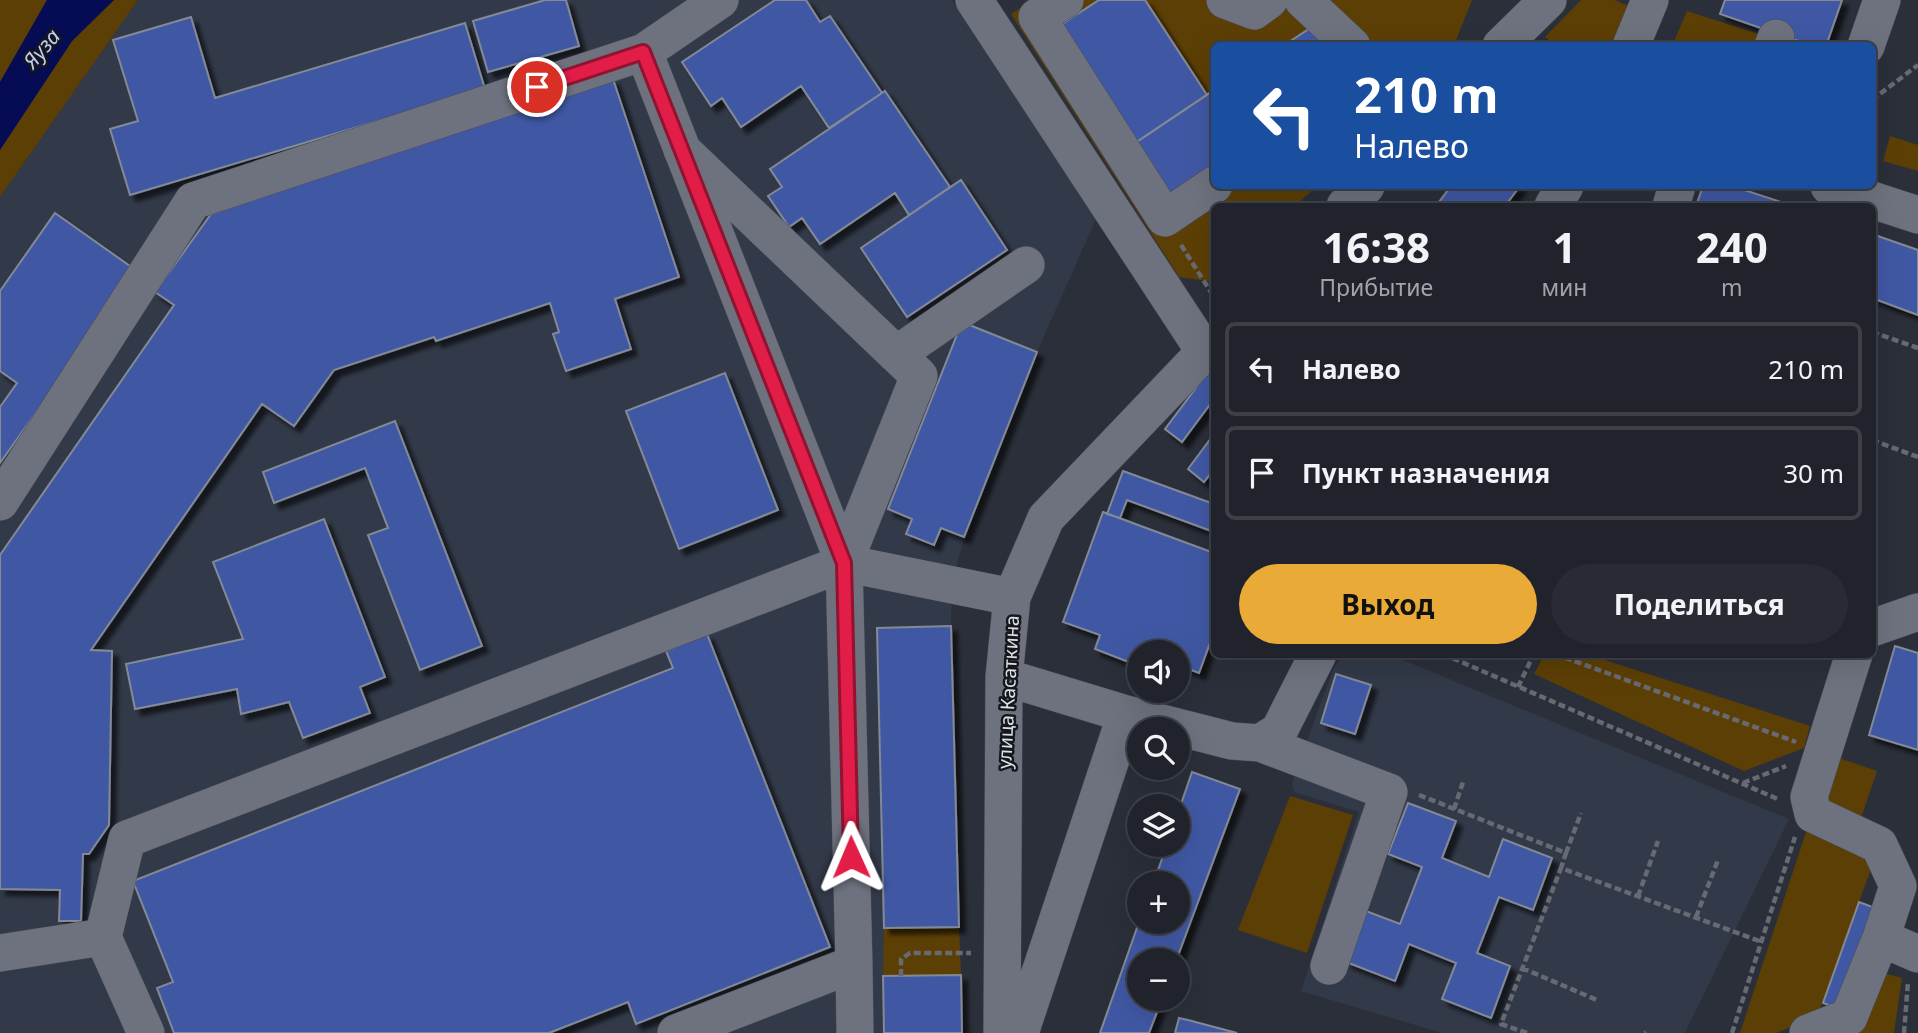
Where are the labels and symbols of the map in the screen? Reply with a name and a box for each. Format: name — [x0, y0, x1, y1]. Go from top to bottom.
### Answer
water label: Яуза — [16, 23, 66, 75]
pin — [507, 57, 567, 117]
street label: улица Касаткина — [991, 615, 1025, 769]
position arrow — [814, 820, 888, 894]

